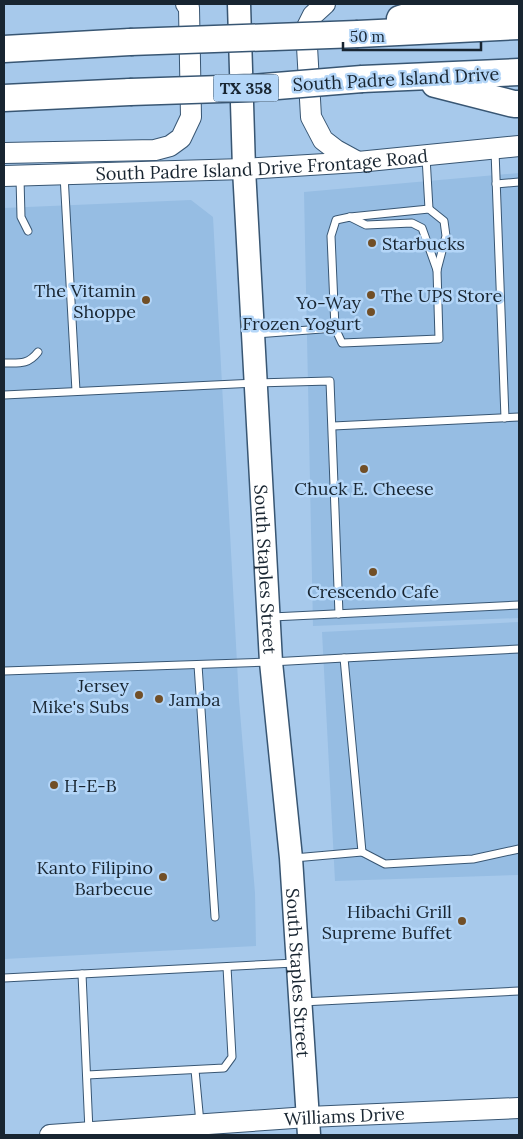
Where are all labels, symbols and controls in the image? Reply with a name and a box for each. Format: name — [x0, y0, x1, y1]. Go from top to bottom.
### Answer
scale bar — [343, 20, 480, 52]
text: 50 m — [350, 27, 385, 46]
street label: South Padre Island Drive — [292, 62, 500, 96]
road number: TX 358 — [214, 75, 278, 102]
street label: South Padre Island Drive Frontage Road — [95, 144, 429, 185]
place label: Starbucks — [382, 232, 465, 255]
marker: Starbucks — [366, 237, 378, 249]
place label: The Vitamin Shoppe — [34, 279, 136, 323]
place label: The UPS Store — [381, 284, 502, 307]
marker: The UPS Store — [365, 289, 377, 301]
place label: Yo-Way Frozen Yogurt — [242, 291, 361, 335]
marker: The Vitamin Shoppe — [140, 294, 152, 306]
marker: Yo-Way Frozen Yogurt — [365, 306, 377, 318]
marker: Chuck E. Cheese — [358, 463, 370, 475]
place label: Chuck E. Cheese — [294, 477, 434, 500]
street label: South Staples Street — [250, 484, 282, 655]
marker: Crescendo Cafe — [367, 566, 379, 578]
place label: Crescendo Cafe — [307, 580, 439, 603]
place label: Jersey Mike's Subs — [32, 674, 129, 718]
place label: Jamba — [168, 688, 221, 711]
marker: Jersey Mike's Subs — [133, 689, 145, 701]
marker: Jamba — [153, 693, 165, 705]
place label: H-E-B — [64, 774, 117, 797]
marker: H-E-B — [48, 779, 60, 791]
place label: Kanto Filipino Barbecue — [36, 856, 153, 900]
marker: Kanto Filipino Barbecue — [157, 871, 169, 883]
street label: South Staples Street — [281, 887, 315, 1059]
place label: Hibachi Grill Supreme Buffet — [322, 900, 452, 944]
marker: Hibachi Grill Supreme Buffet — [456, 915, 468, 927]
street label: Williams Drive — [283, 1101, 406, 1130]

